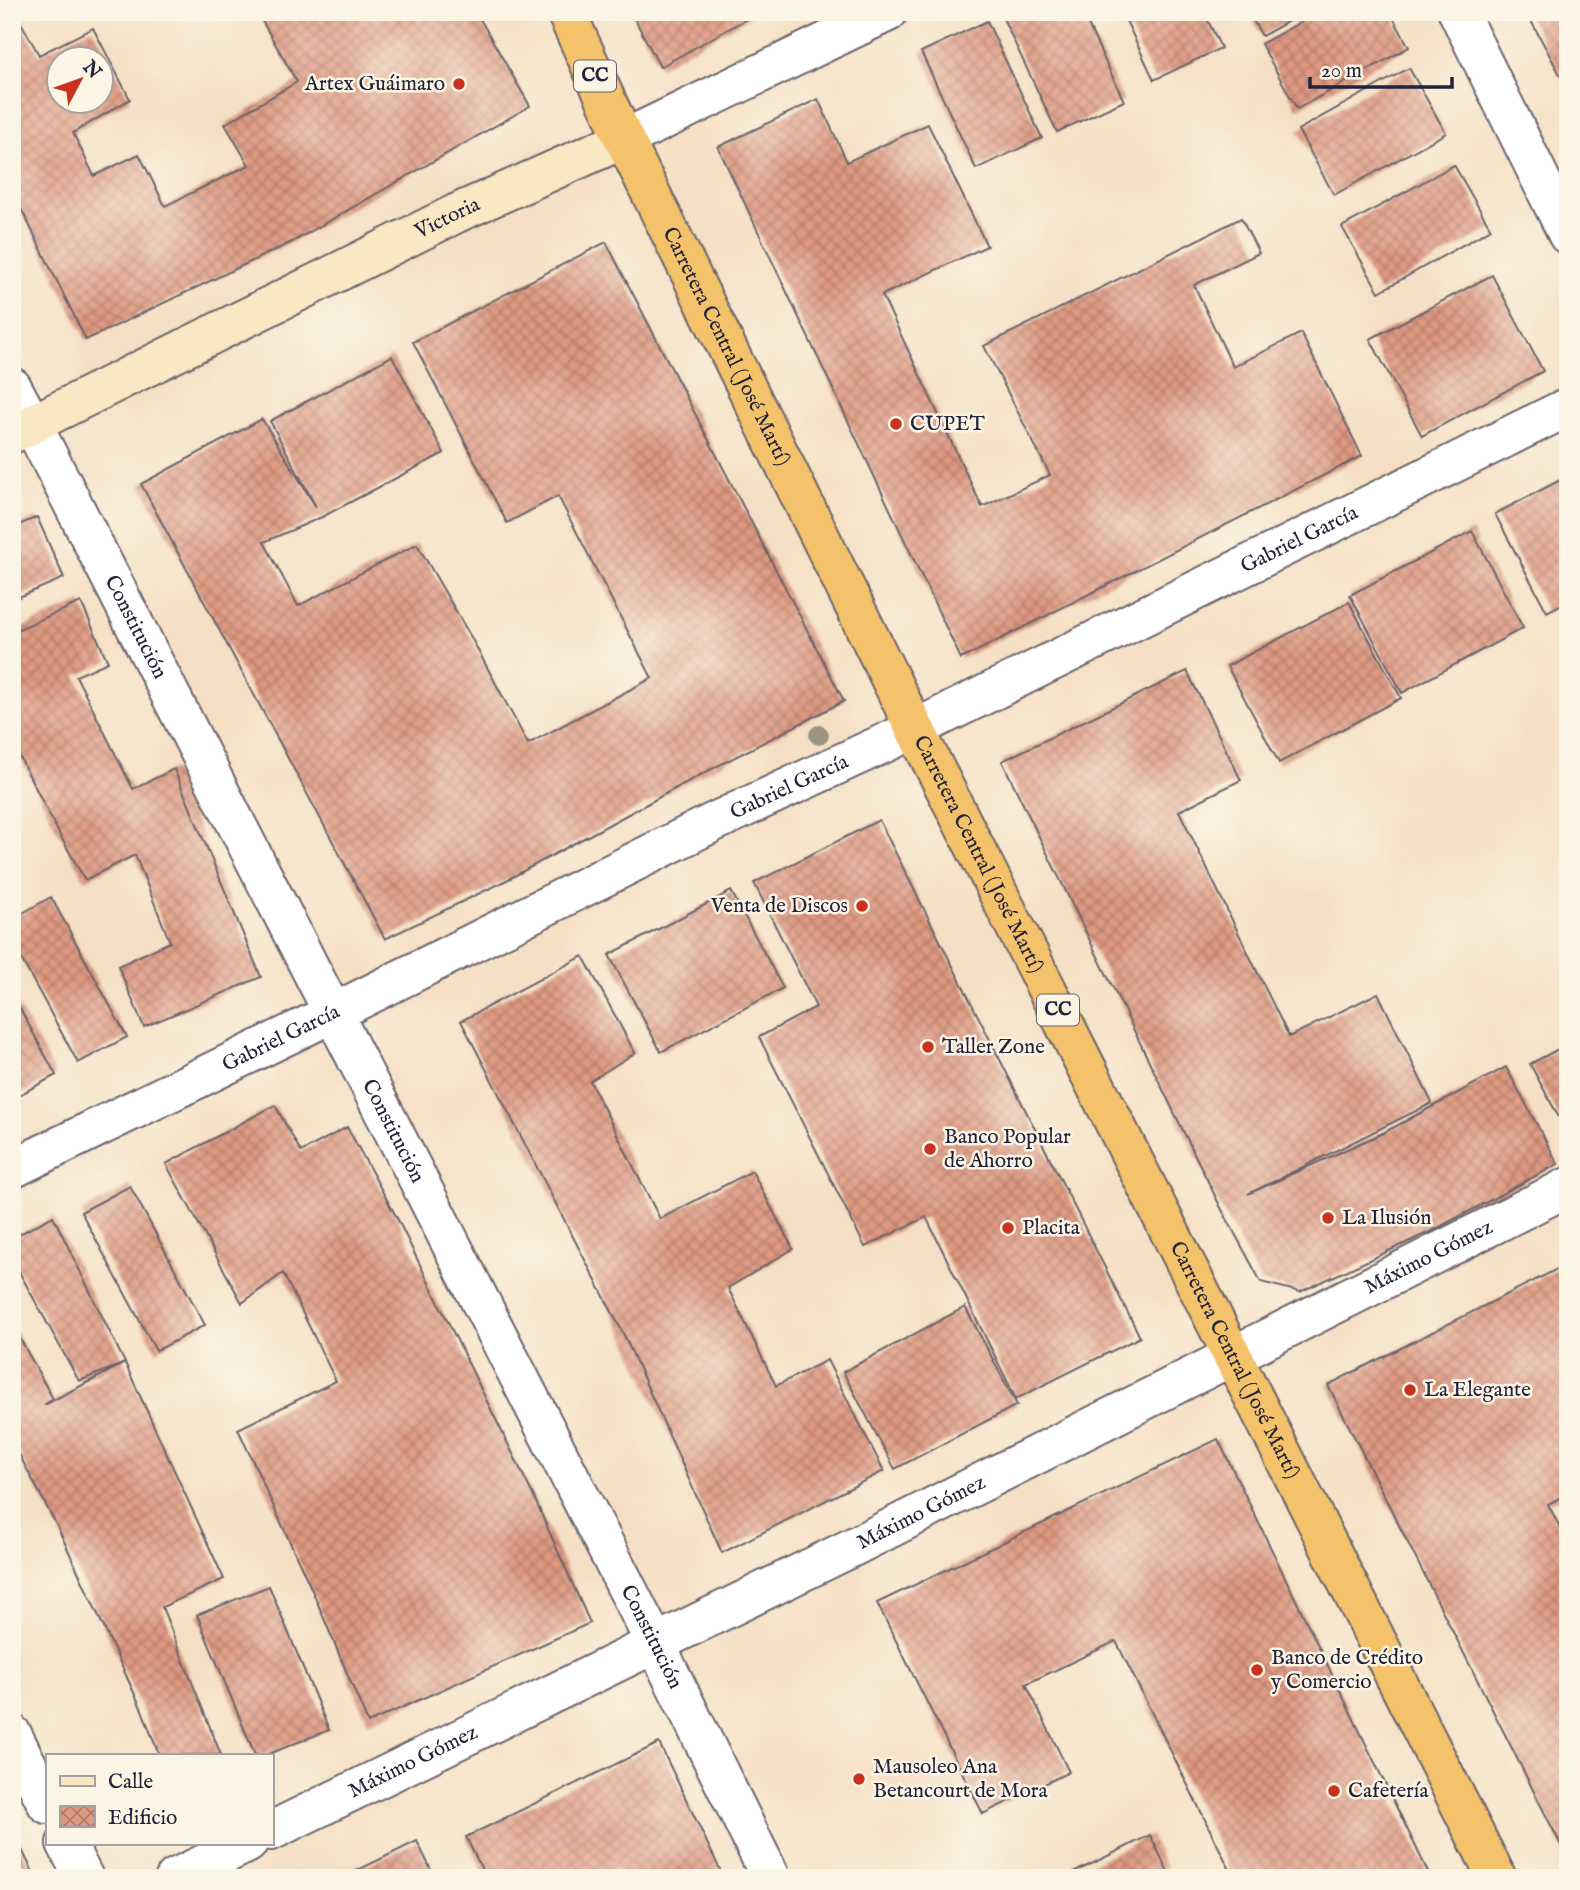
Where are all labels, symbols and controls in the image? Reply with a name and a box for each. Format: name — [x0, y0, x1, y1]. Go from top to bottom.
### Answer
north arrow — [46, 46, 116, 116]
scale bar — [1310, 46, 1452, 90]
text: N — [76, 55, 106, 85]
text: 20 m — [1321, 58, 1362, 85]
road number: CC — [574, 60, 616, 92]
place label: Artex Guáimaro — [304, 71, 445, 98]
marker: Artex Guáimaro — [451, 76, 467, 92]
street label: Victoria — [409, 191, 485, 246]
street label: Carretera Central (José Martí) — [656, 223, 797, 470]
place label: CUPET — [910, 411, 985, 438]
marker: CUPET — [888, 416, 904, 432]
street label: Gabriel García — [1236, 499, 1363, 580]
street label: Constitución — [98, 571, 173, 683]
street label: Carretera Central (José Martí) — [907, 731, 1050, 978]
street label: Gabriel García — [726, 748, 854, 826]
place label: Venta de Discos — [710, 893, 848, 920]
marker: Venta de Discos — [854, 898, 870, 914]
road number: CC — [1037, 994, 1079, 1026]
street label: Gabriel García — [218, 998, 345, 1078]
place label: Taller Zone — [942, 1034, 1045, 1061]
marker: Taller Zone — [920, 1039, 936, 1055]
street label: Constitución — [356, 1075, 431, 1187]
place label: Banco Popular de Ahorro — [944, 1124, 1071, 1175]
marker: Banco Popular de Ahorro — [922, 1141, 938, 1157]
place label: La Ilusión — [1342, 1205, 1431, 1232]
marker: La Ilusión — [1320, 1210, 1336, 1226]
street label: Máximo Gómez — [1360, 1213, 1498, 1301]
place label: Placita — [1022, 1215, 1081, 1242]
marker: Placita — [1000, 1220, 1016, 1236]
street label: Carretera Central (José Martí) — [1163, 1237, 1306, 1483]
place label: La Elegante — [1424, 1377, 1531, 1404]
marker: La Elegante — [1402, 1382, 1418, 1398]
street label: Máximo Gómez — [852, 1469, 990, 1556]
street label: Constitución — [614, 1580, 689, 1693]
place label: Banco de Crédito y Comercio — [1270, 1645, 1423, 1696]
marker: Banco de Crédito y Comercio — [1249, 1662, 1265, 1678]
street label: Máximo Gómez — [344, 1719, 482, 1805]
legend — [46, 1754, 273, 1844]
place label: Mausoleo Ana Betancourt de Mora — [873, 1754, 1049, 1805]
text: Calle — [108, 1769, 153, 1796]
marker: Mausoleo Ana Betancourt de Mora — [851, 1771, 867, 1787]
place label: Cafetería — [1348, 1778, 1429, 1805]
marker: Cafetería — [1326, 1783, 1342, 1799]
text: Edificio — [108, 1805, 177, 1832]

